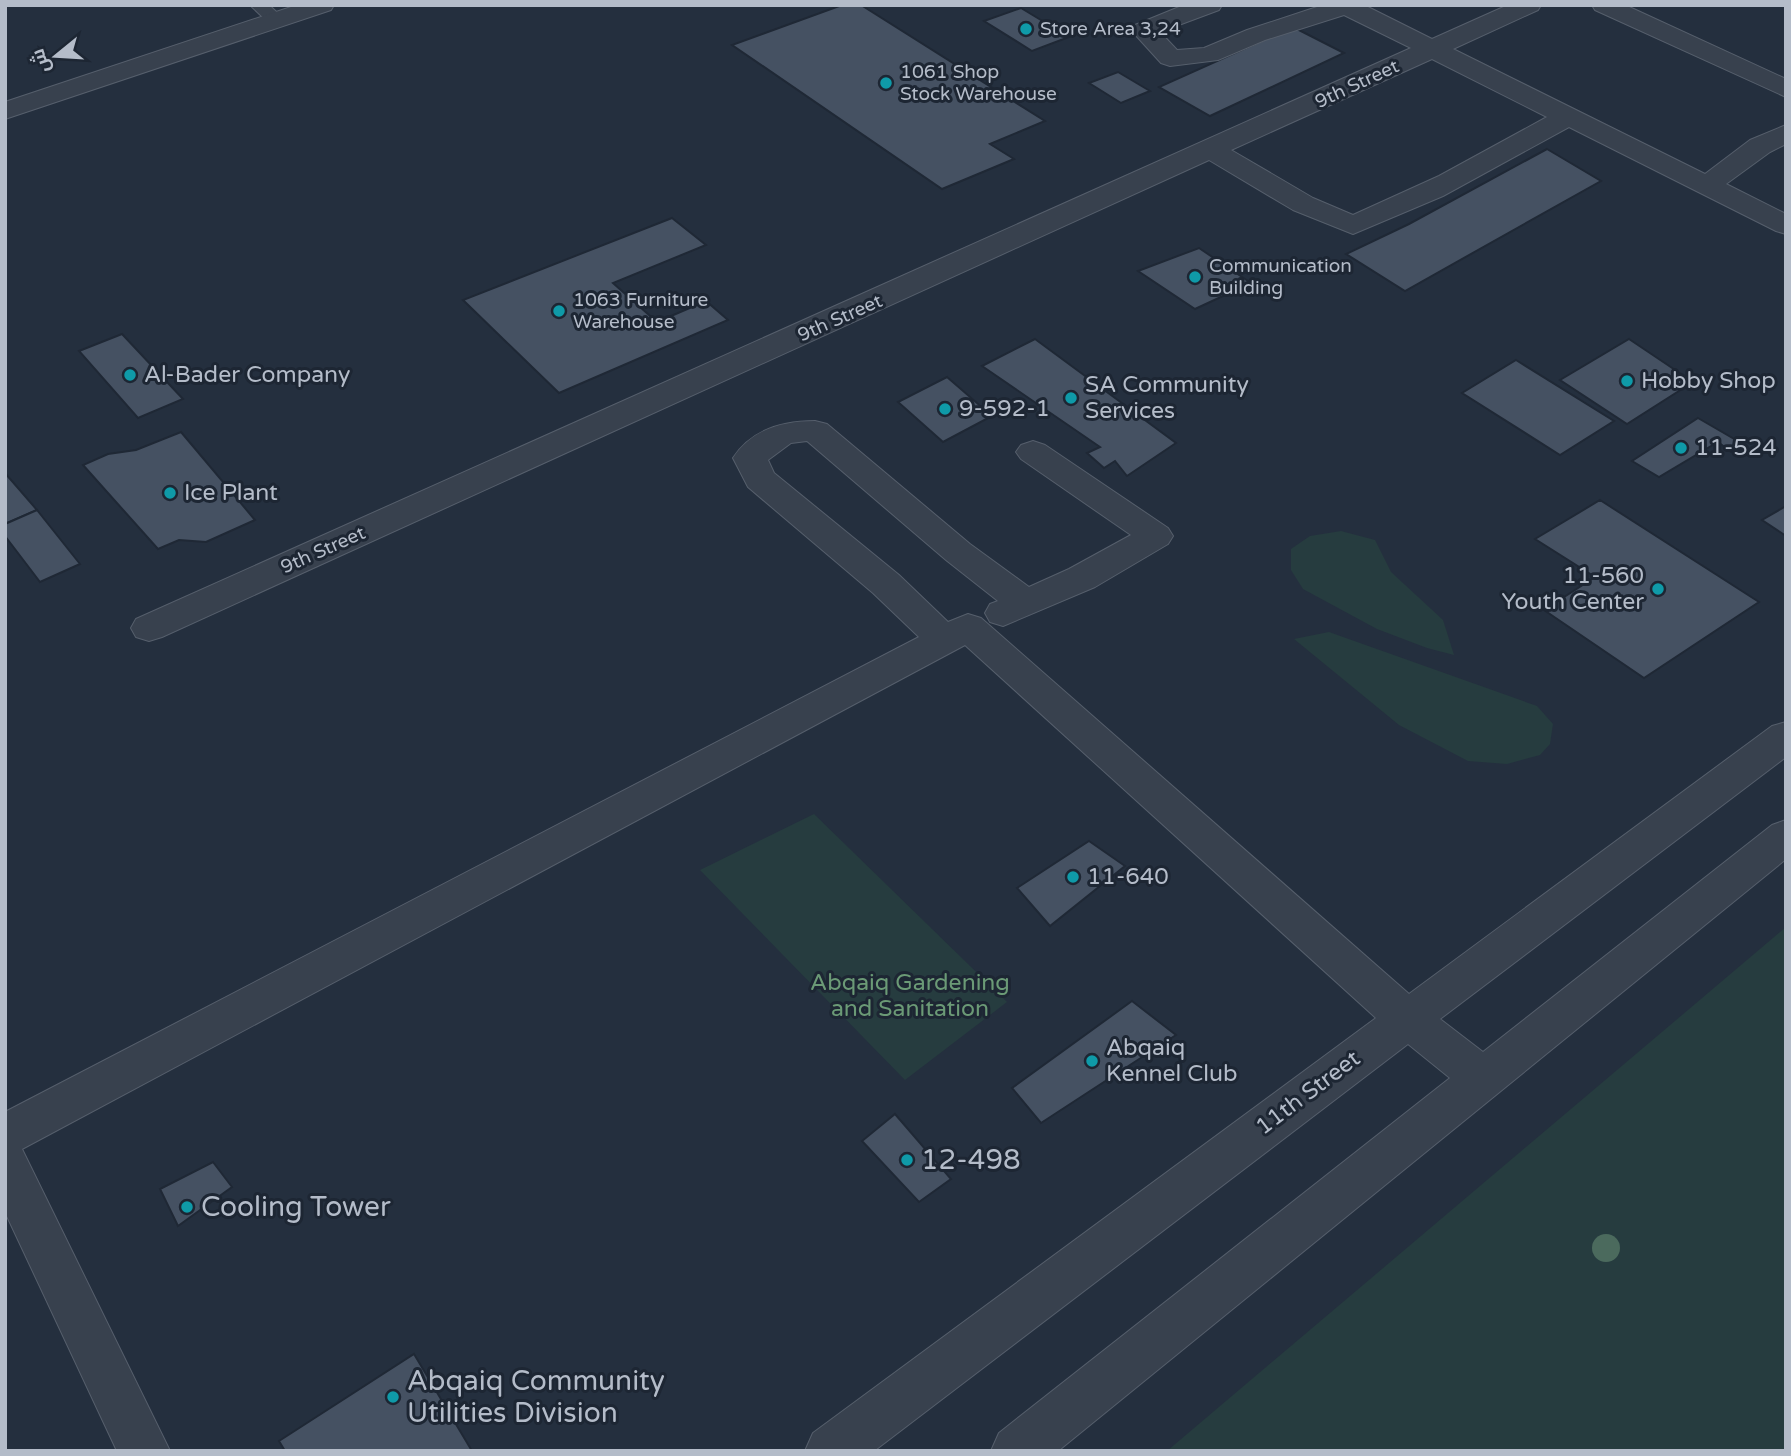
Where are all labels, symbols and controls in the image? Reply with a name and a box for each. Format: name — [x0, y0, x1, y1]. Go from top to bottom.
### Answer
place label: Store Area 3,24 — [1040, 18, 1181, 40]
north arrow — [21, 21, 91, 91]
marker: Store Area 3,24 — [1018, 21, 1034, 37]
text: ش — [27, 46, 55, 76]
street label: 9th Street — [1312, 55, 1402, 113]
place label: 1061 Shop Stock Warehouse — [900, 61, 1057, 105]
marker: 1061 Shop Stock Warehouse — [878, 75, 894, 91]
place label: Communication Building — [1209, 255, 1352, 299]
marker: Communication Building — [1187, 269, 1203, 285]
place label: 1063 Furniture Warehouse — [573, 289, 708, 333]
street label: 9th Street — [794, 290, 886, 346]
marker: 1063 Furniture Warehouse — [551, 303, 567, 319]
place label: Al-Bader Company — [144, 361, 350, 389]
marker: Al-Bader Company — [122, 367, 138, 383]
place label: Hobby Shop — [1641, 367, 1776, 395]
place label: SA Community Services — [1085, 371, 1249, 425]
marker: Hobby Shop — [1619, 373, 1635, 389]
marker: SA Community Services — [1063, 390, 1079, 406]
place label: 9-592-1 — [959, 395, 1050, 423]
marker: 9-592-1 — [937, 401, 953, 417]
place label: 11-524 — [1695, 434, 1777, 462]
marker: 11-524 — [1673, 440, 1689, 456]
place label: Ice Plant — [184, 479, 278, 507]
marker: Ice Plant — [162, 485, 178, 501]
street label: 9th Street — [277, 522, 369, 578]
place label: 11-560 Youth Center — [1501, 562, 1644, 616]
marker: 11-560 Youth Center — [1650, 581, 1666, 597]
place label: 11-640 — [1087, 863, 1169, 891]
marker: 11-640 — [1065, 869, 1081, 885]
park label: Abqaiq Gardening and Sanitation — [810, 969, 1010, 1023]
place label: Abqaiq Kennel Club — [1106, 1034, 1237, 1088]
street label: 11th Street — [1250, 1045, 1366, 1141]
marker: Abqaiq Kennel Club — [1084, 1053, 1100, 1069]
place label: 12-498 — [921, 1143, 1021, 1177]
marker: 12-498 — [899, 1152, 915, 1168]
place label: Cooling Tower — [201, 1190, 391, 1224]
marker: Cooling Tower — [179, 1199, 195, 1215]
place label: Abqaiq Community Utilities Division — [407, 1364, 665, 1430]
marker: Abqaiq Community Utilities Division — [385, 1389, 401, 1405]

